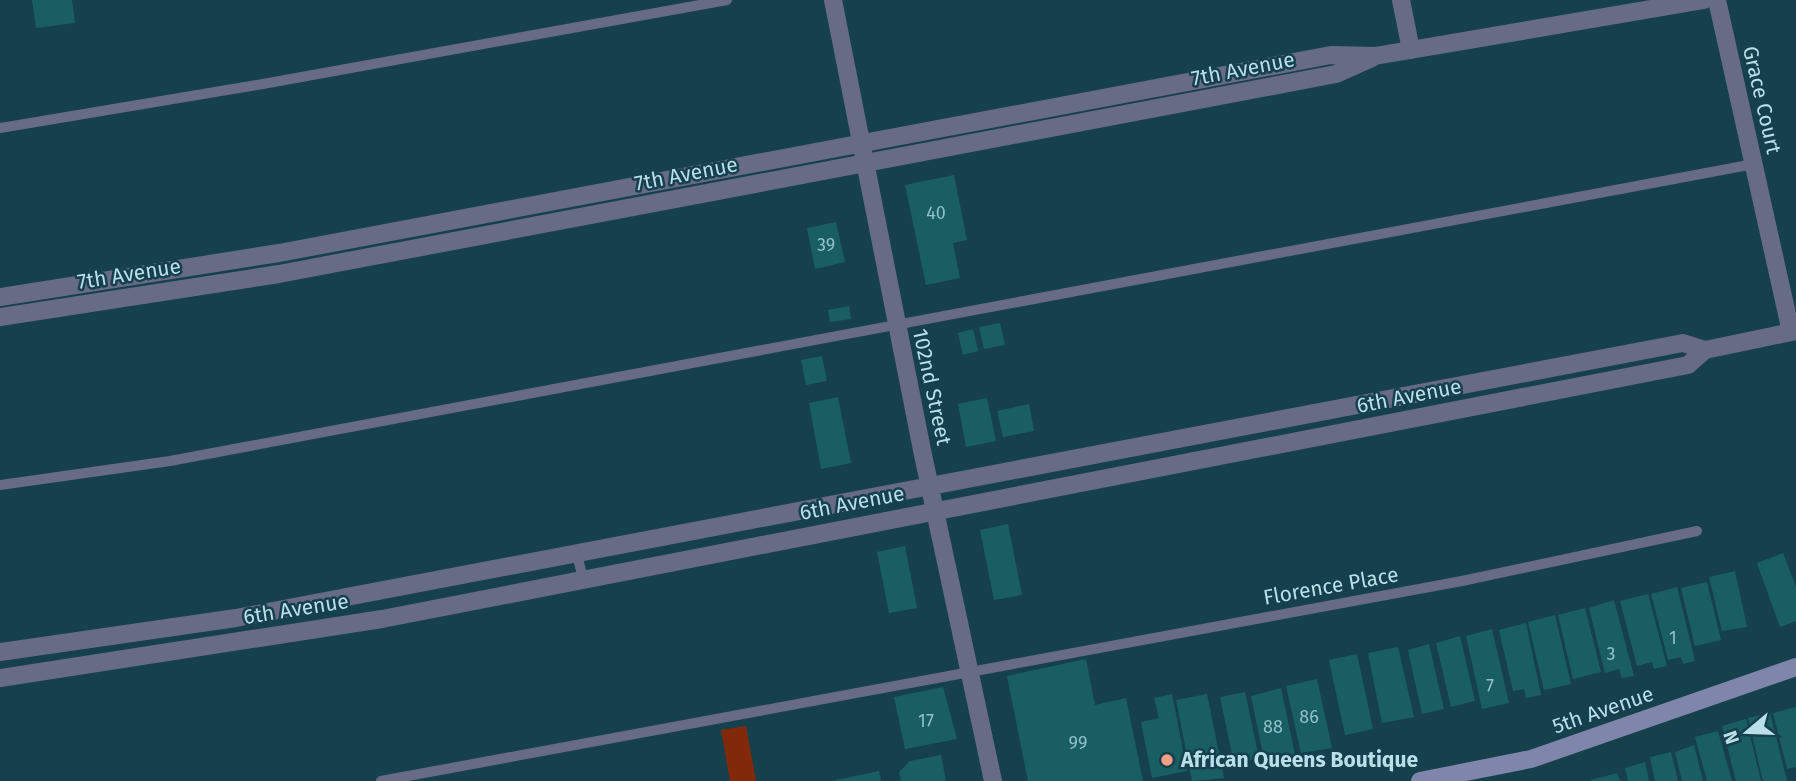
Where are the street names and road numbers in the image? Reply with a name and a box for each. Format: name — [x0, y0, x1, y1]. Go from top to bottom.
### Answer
street label: Grace Court — [1737, 43, 1787, 157]
street label: 7th Avenue — [1189, 46, 1297, 92]
street label: 7th Avenue — [632, 151, 740, 197]
street label: 7th Avenue — [75, 253, 183, 295]
street label: 102nd Street — [907, 326, 957, 448]
street label: 6th Avenue — [1354, 373, 1464, 419]
street label: 6th Avenue — [797, 480, 907, 526]
street label: Florence Place — [1261, 561, 1401, 611]
street label: 6th Avenue — [241, 588, 351, 630]
street label: 5th Avenue — [1549, 681, 1657, 739]

